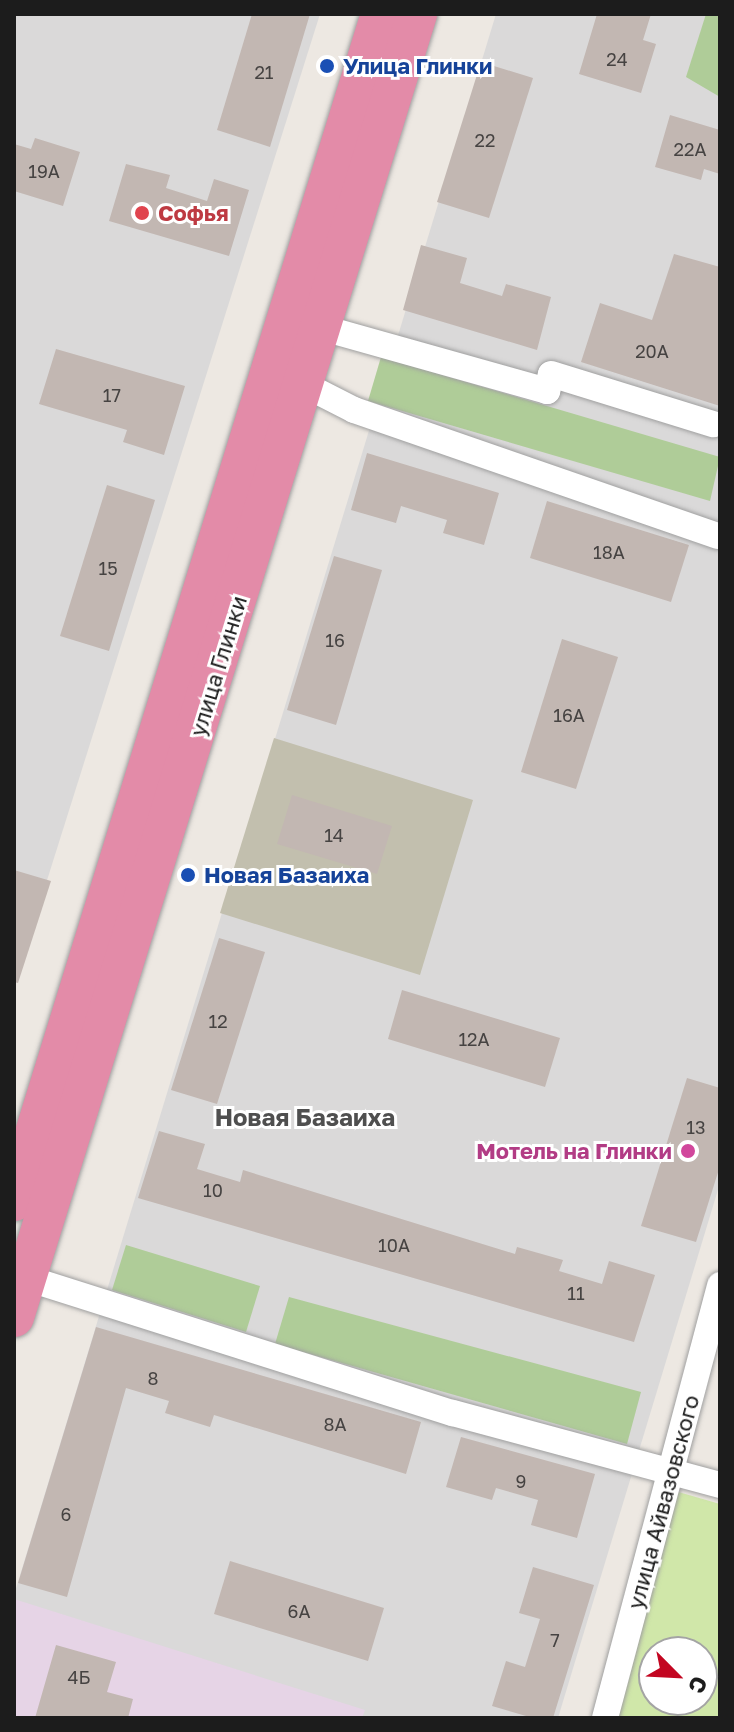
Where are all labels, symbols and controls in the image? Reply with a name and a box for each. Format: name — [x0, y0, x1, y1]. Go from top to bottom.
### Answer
house number: 24 — [606, 48, 628, 70]
place label: Улица Глинки — [343, 53, 492, 79]
marker: Улица Глинки — [318, 57, 336, 75]
house number: 21 — [254, 61, 274, 83]
house number: 22 — [475, 129, 495, 151]
house number: 22А — [674, 138, 706, 160]
house number: 19А — [28, 160, 60, 182]
place label: Софья — [158, 200, 229, 226]
marker: Софья — [133, 204, 151, 222]
house number: 20А — [635, 340, 669, 362]
house number: 17 — [103, 384, 121, 406]
house number: 18А — [593, 541, 625, 563]
house number: 15 — [98, 557, 118, 579]
street label: улица Глинки — [184, 593, 252, 739]
house number: 16 — [325, 629, 345, 651]
house number: 16А — [553, 704, 585, 726]
house number: 14 — [324, 824, 344, 846]
place label: Новая Базаиха — [204, 862, 369, 888]
marker: Новая Базаиха — [179, 866, 197, 884]
house number: 12 — [208, 1010, 228, 1032]
house number: 12А — [458, 1028, 490, 1050]
district label: Новая Базаиха — [215, 1103, 395, 1131]
house number: 13 — [686, 1116, 706, 1138]
place label: Мотель на Глинки — [476, 1138, 672, 1164]
marker: Мотель на Глинки — [679, 1142, 697, 1160]
house number: 10 — [203, 1179, 223, 1201]
house number: 10А — [378, 1234, 410, 1256]
house number: 11 — [567, 1282, 585, 1304]
house number: 8 — [148, 1367, 158, 1389]
street label: улица Айвазовского — [622, 1392, 704, 1612]
house number: 8А — [323, 1413, 347, 1435]
house number: 9 — [516, 1470, 526, 1492]
house number: 6 — [61, 1503, 71, 1525]
house number: 6А — [288, 1600, 310, 1622]
house number: 7 — [550, 1629, 560, 1651]
north arrow — [638, 1636, 718, 1716]
house number: 4Б — [68, 1666, 90, 1688]
text: С — [683, 1673, 714, 1698]

